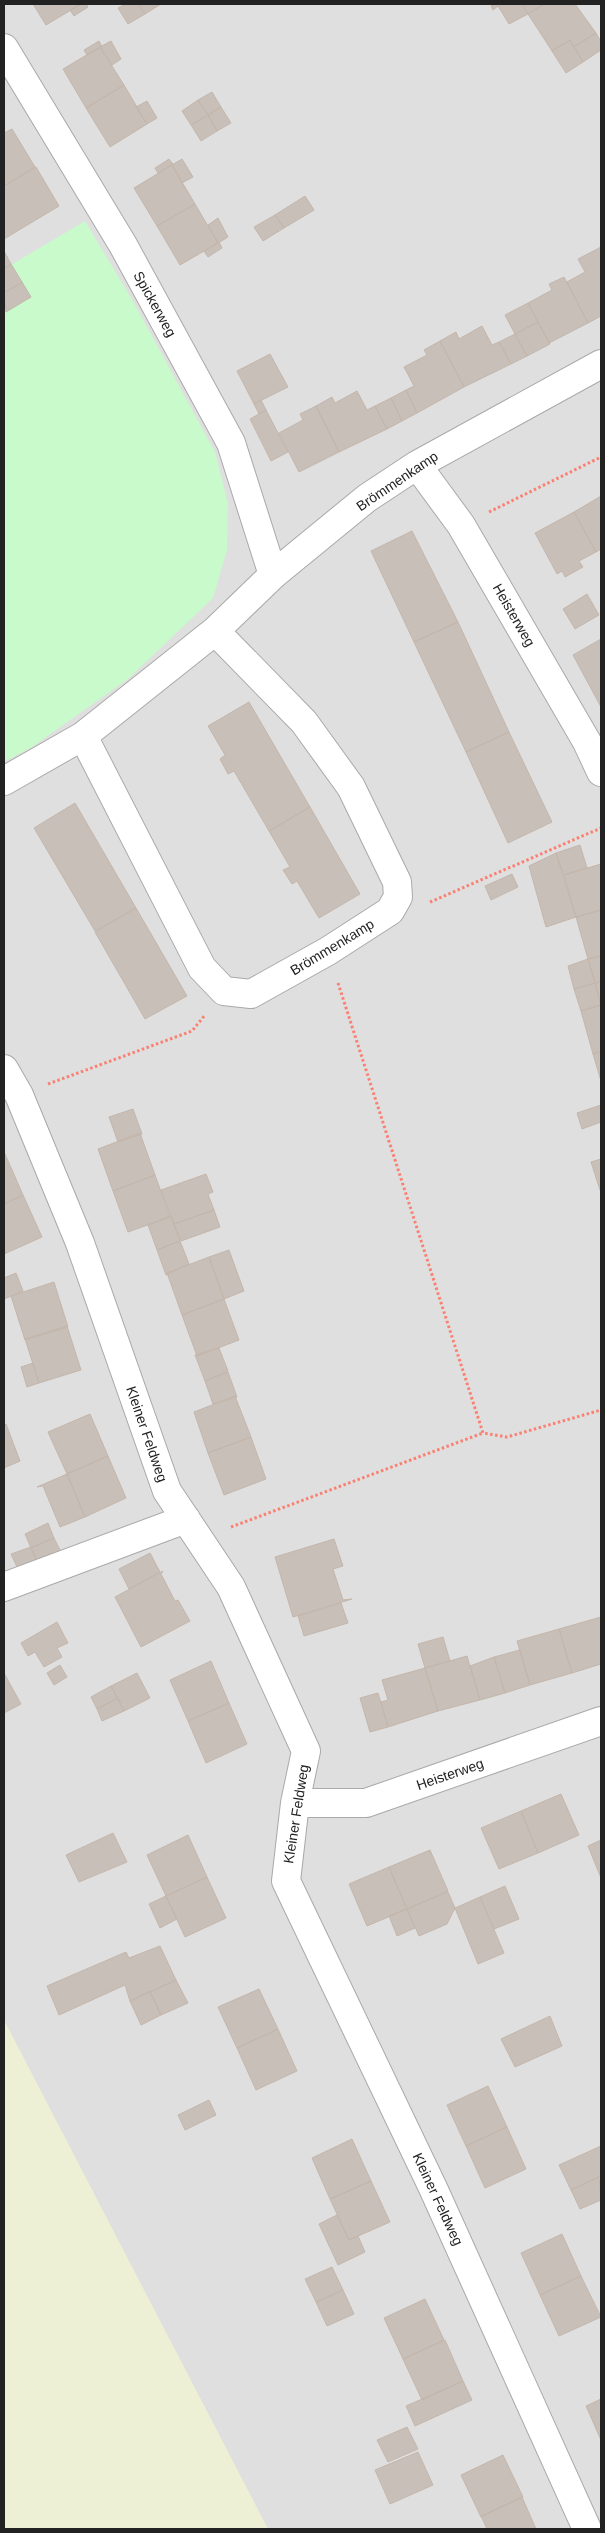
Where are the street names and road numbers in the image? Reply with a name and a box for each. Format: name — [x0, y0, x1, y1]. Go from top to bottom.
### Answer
street label: Spickerweg — [130, 268, 180, 340]
street label: Brömmenkamp — [353, 448, 441, 514]
street label: Heisterweg — [490, 581, 538, 649]
street label: Brömmenkamp — [287, 916, 377, 978]
street label: Kleiner Feldweg — [123, 1384, 171, 1484]
street label: Heisterweg — [414, 1755, 486, 1793]
street label: Kleiner Feldweg — [280, 1763, 312, 1865]
street label: Kleiner Feldweg — [410, 2150, 466, 2248]

